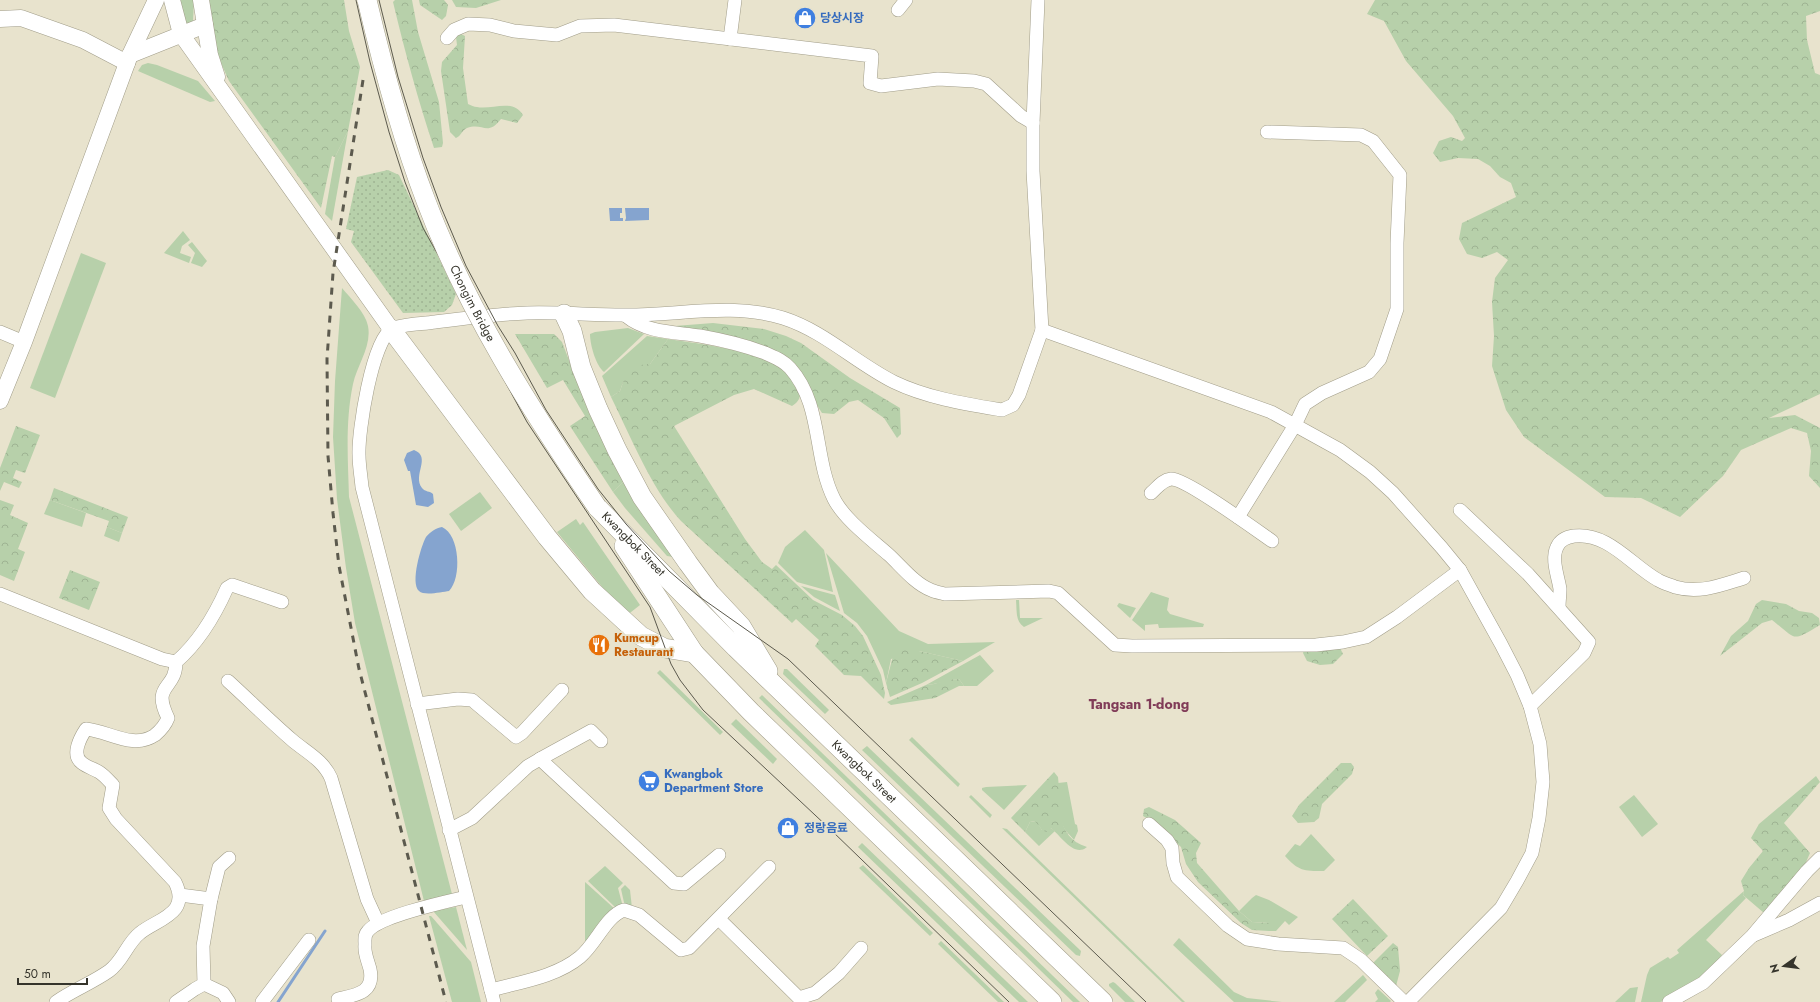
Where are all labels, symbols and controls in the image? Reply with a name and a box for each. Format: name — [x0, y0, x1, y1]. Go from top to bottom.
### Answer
shop icon: 당상시장 — [792, 5, 818, 31]
place label: 당상시장 — [820, 9, 864, 27]
street label: Chongim Bridge — [445, 262, 500, 345]
street label: Kwangbok Street — [598, 508, 670, 580]
place label: Kumcup Restaurant — [614, 629, 674, 661]
restaurant icon: Kumcup Restaurant — [586, 632, 612, 658]
district label: Tangsan 1-dong — [1089, 694, 1189, 714]
street label: Kwangbok Street — [828, 736, 901, 807]
place label: Kwangbok Department Store — [664, 765, 763, 797]
supermarket icon: Kwangbok Department Store — [636, 768, 662, 794]
shop icon: 정랑음료 — [775, 815, 801, 841]
place label: 정랑음료 — [804, 819, 848, 837]
north arrow — [1764, 946, 1804, 986]
scale bar — [18, 960, 87, 986]
text: N — [1765, 962, 1783, 975]
text: 50 m — [24, 965, 51, 983]

